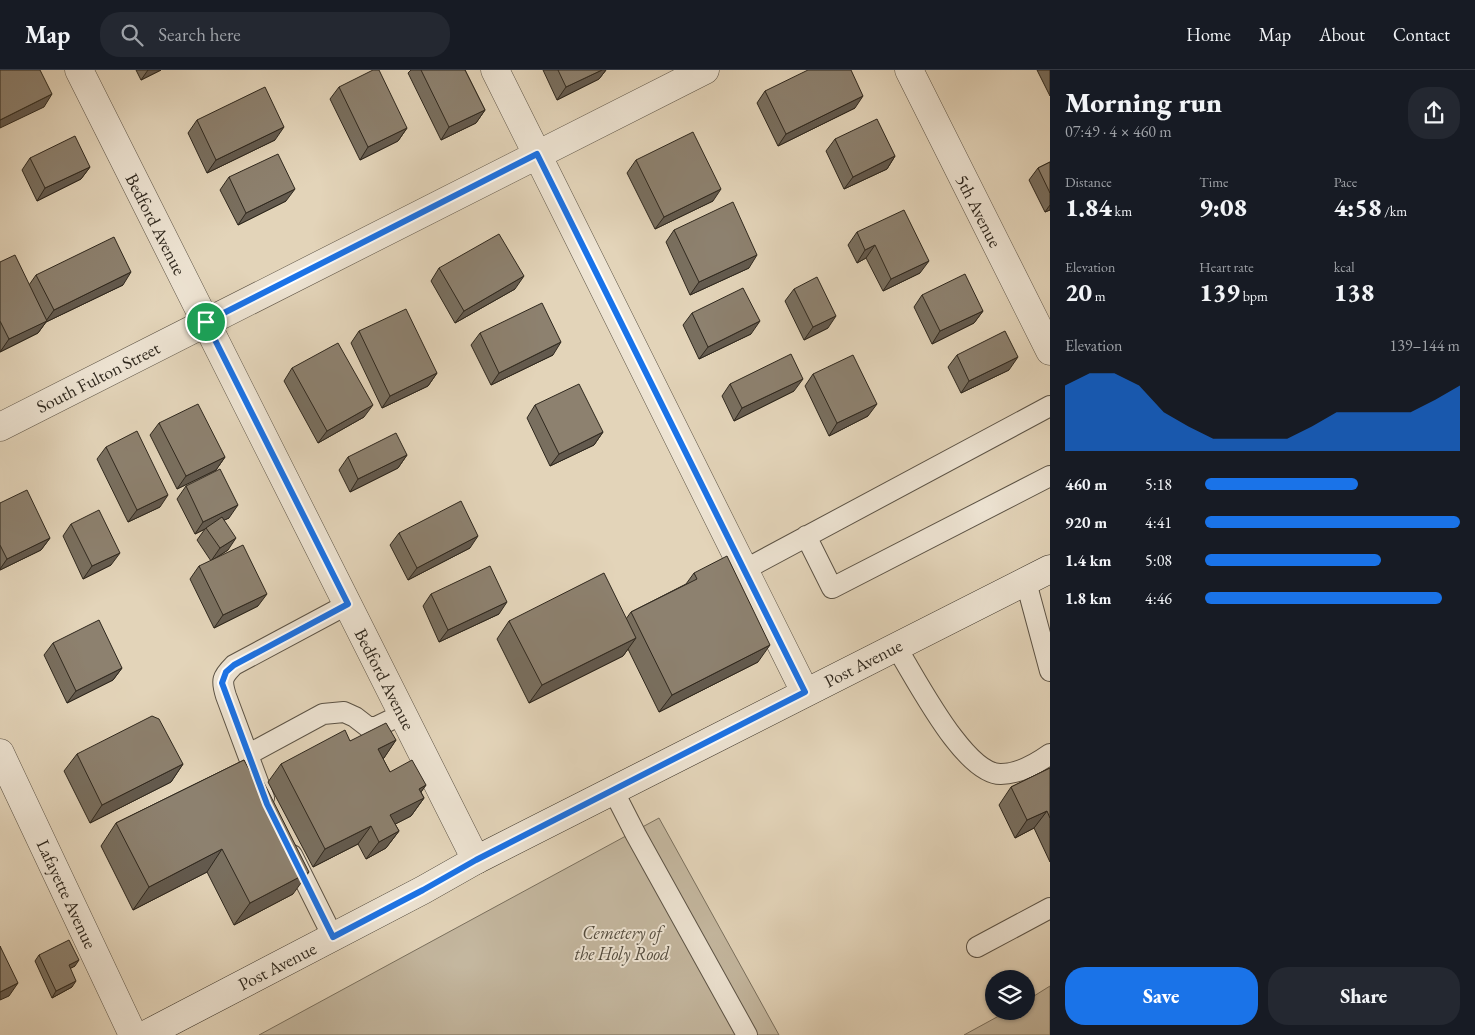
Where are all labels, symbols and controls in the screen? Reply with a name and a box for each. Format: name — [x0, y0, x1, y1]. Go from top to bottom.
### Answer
search box — [100, 12, 450, 57]
text: Map — [25, 19, 70, 50]
icon: search — [118, 21, 146, 49]
text: Search here — [158, 22, 241, 47]
text: Home — [1186, 23, 1231, 46]
text: Map — [1259, 23, 1291, 46]
text: About — [1319, 23, 1365, 46]
text: Contact — [1393, 23, 1450, 46]
text: Morning run — [1065, 84, 1222, 120]
button: share — [1408, 87, 1460, 139]
text: 07:49 · 4 × 460 m — [1065, 121, 1172, 142]
street label: Bedford Avenue — [121, 169, 191, 279]
street label: 5th Avenue — [951, 171, 1007, 251]
text: Distance — [1065, 173, 1112, 191]
text: Time — [1199, 173, 1229, 191]
text: Pace — [1334, 173, 1357, 191]
text: 1.84 — [1065, 191, 1112, 223]
text: 9:08 — [1199, 191, 1247, 223]
text: 4:58 — [1334, 191, 1381, 223]
text: km — [1112, 202, 1132, 220]
text: /km — [1381, 202, 1407, 220]
text: Elevation — [1065, 258, 1115, 276]
text: Heart rate — [1199, 258, 1254, 276]
text: kcal — [1334, 258, 1355, 276]
text: 20 — [1065, 276, 1092, 308]
text: 139 — [1199, 276, 1240, 308]
text: 138 — [1334, 276, 1374, 308]
text: m — [1092, 287, 1106, 305]
text: bpm — [1240, 287, 1268, 305]
pin — [185, 301, 227, 343]
icon: arrive — [192, 308, 220, 336]
text: Elevation — [1065, 335, 1123, 356]
text: 139–144 m — [1389, 335, 1460, 356]
street label: South Fulton Street — [32, 336, 164, 418]
text: 460 m — [1065, 474, 1107, 495]
text: 5:18 — [1145, 474, 1172, 495]
text: 920 m — [1065, 512, 1107, 533]
text: 4:41 — [1145, 512, 1172, 533]
text: 1.4 km — [1065, 550, 1111, 571]
text: 5:08 — [1145, 550, 1172, 571]
text: 1.8 km — [1065, 588, 1111, 609]
text: 4:46 — [1145, 588, 1172, 609]
street label: Bedford Avenue — [350, 624, 420, 734]
street label: Post Avenue — [820, 634, 906, 692]
street label: Lafayette Avenue — [32, 836, 102, 952]
park label: Cemetery of the Holy Rood — [575, 921, 670, 966]
street label: Post Avenue — [234, 937, 320, 995]
button: Save — [1065, 967, 1258, 1025]
button: Share — [1268, 967, 1460, 1025]
map controls — [985, 970, 1035, 1020]
button: layers — [985, 970, 1035, 1020]

